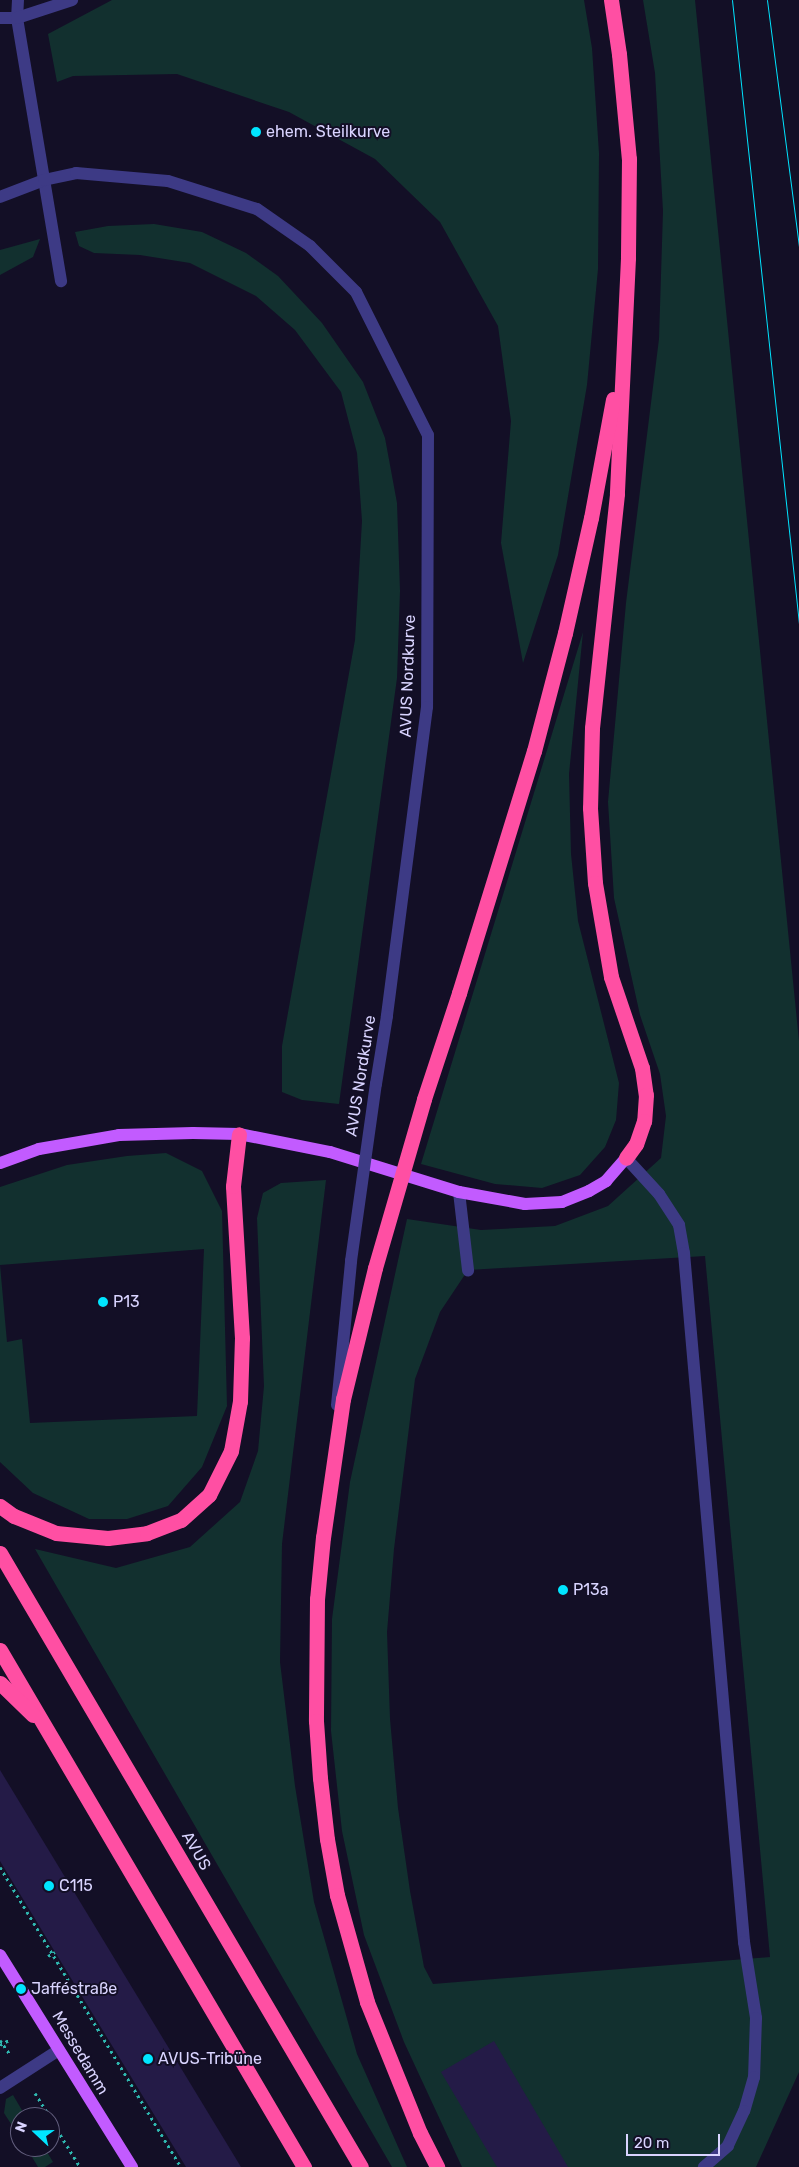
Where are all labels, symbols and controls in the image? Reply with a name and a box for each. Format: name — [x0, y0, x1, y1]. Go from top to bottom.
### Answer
place label: ehem. Steilkurve — [266, 122, 390, 142]
marker: ehem. Steilkurve — [250, 126, 262, 138]
street label: AVUS Nordkurve — [396, 614, 420, 738]
street label: AVUS Nordkurve — [342, 1014, 380, 1138]
place label: P13 — [113, 1292, 140, 1312]
marker: P13 — [97, 1296, 109, 1308]
place label: P13a — [573, 1580, 609, 1600]
marker: P13a — [557, 1584, 569, 1596]
street label: AVUS — [177, 1828, 215, 1874]
place label: C115 — [59, 1876, 93, 1896]
marker: C115 — [43, 1880, 55, 1892]
place label: Jafféstraße — [31, 1979, 117, 1999]
marker: Jafféstraße — [15, 1983, 27, 1995]
street label: Messedamm — [48, 2008, 112, 2098]
place label: AVUS-Tribüne — [158, 2049, 262, 2069]
marker: AVUS-Tribüne — [142, 2053, 154, 2065]
north arrow — [10, 2107, 60, 2157]
text: N — [12, 2119, 31, 2135]
scale bar — [629, 2124, 723, 2156]
text: 20 m — [634, 2134, 669, 2152]

